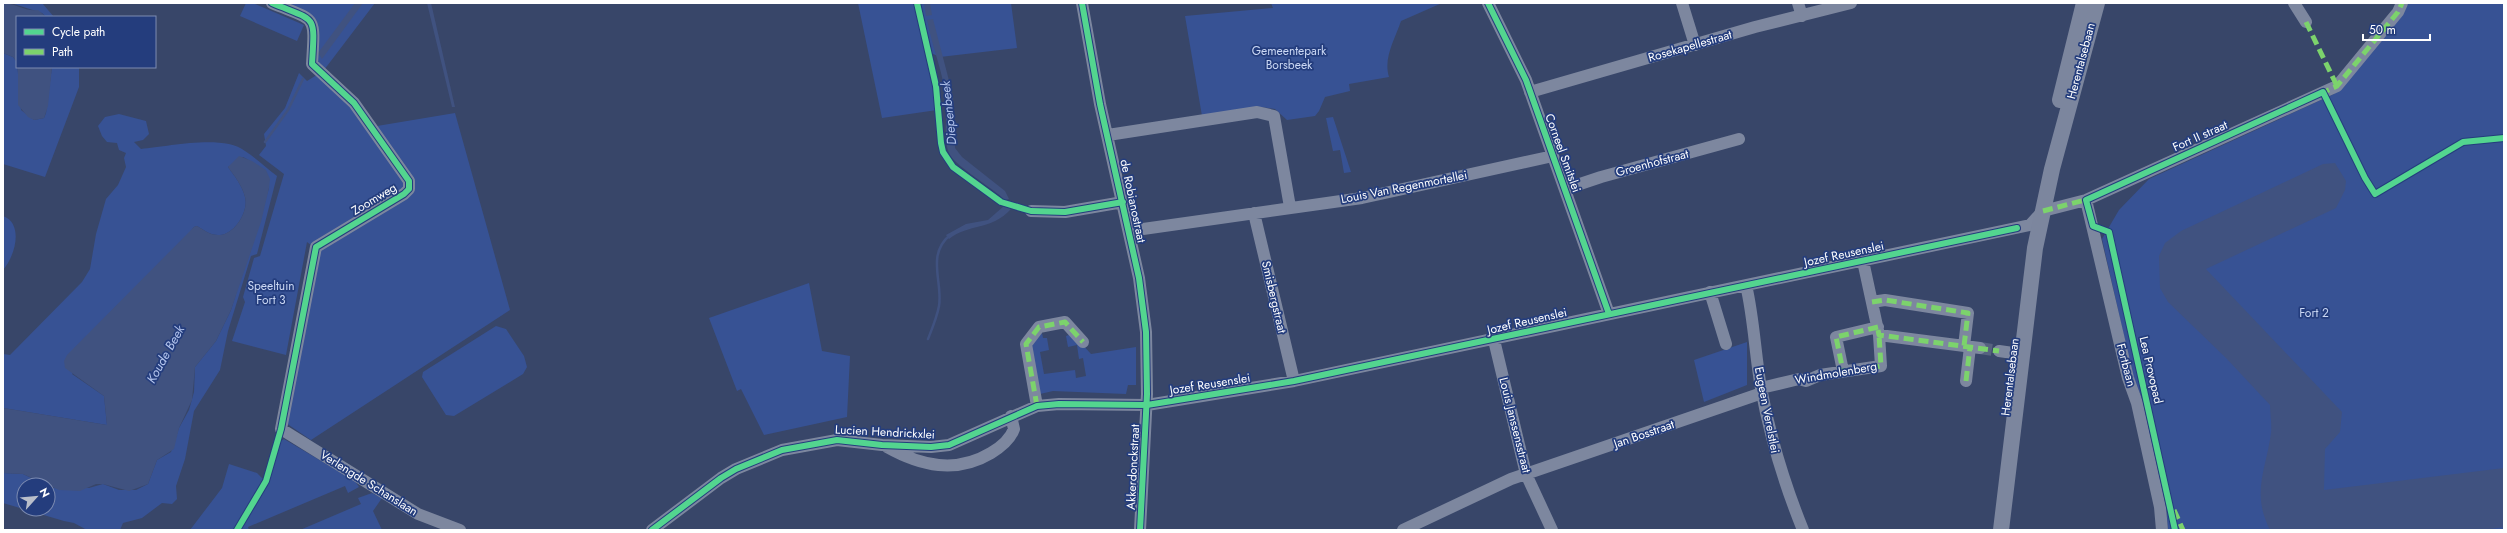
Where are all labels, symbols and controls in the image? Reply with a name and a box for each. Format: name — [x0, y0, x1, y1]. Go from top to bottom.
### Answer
legend — [16, 16, 156, 68]
scale bar — [2363, 16, 2430, 42]
street label: Herentalsebaan — [2062, 21, 2100, 101]
text: 50 m — [2369, 21, 2396, 39]
text: Cycle path — [52, 23, 105, 41]
street label: Rosekapellestraat — [1646, 25, 1734, 67]
park label: Gemeentepark Borsbeek — [1252, 42, 1327, 74]
text: Path — [52, 43, 73, 61]
water label: Diepenbeek — [936, 79, 961, 146]
street label: Corneel Smitslei — [1540, 111, 1586, 195]
street label: Fort II straat — [2170, 116, 2230, 156]
street label: Groenhofstraat — [1614, 145, 1691, 181]
street label: de Robianostraat — [1115, 158, 1151, 244]
street label: Louis Van Regenmortellei — [1339, 166, 1469, 208]
street label: Zoomweg — [348, 179, 400, 219]
street label: Jozef Reusenslei — [1800, 237, 1886, 272]
street label: Smisbergstraat — [1257, 259, 1291, 335]
park label: Speeltuin Fort 3 — [247, 277, 295, 309]
street label: Jozef Reusenslei — [1483, 303, 1569, 339]
park label: Fort 2 — [2299, 304, 2329, 322]
water label: Koude Beek — [142, 322, 189, 387]
street label: Lea Provopad — [2135, 335, 2167, 405]
street label: Herentalsebaan — [1996, 337, 2024, 417]
street label: Fortbaan — [2112, 341, 2140, 389]
street label: Windmolenberg — [1794, 357, 1878, 389]
street label: Eugeen Verelstlei — [1750, 365, 1784, 455]
street label: Jozef Reusenslei — [1167, 369, 1252, 400]
street label: Louis Janssensstraat — [1494, 375, 1536, 475]
street label: Jan Bosstraat — [1609, 415, 1677, 453]
street label: Lucien Hendrickxlei — [835, 420, 935, 444]
street label: Akkerdonckstraat — [1122, 424, 1144, 510]
street label: Verlengde Schanslaan — [317, 446, 421, 520]
north arrow — [16, 477, 56, 517]
text: N — [36, 485, 54, 500]

